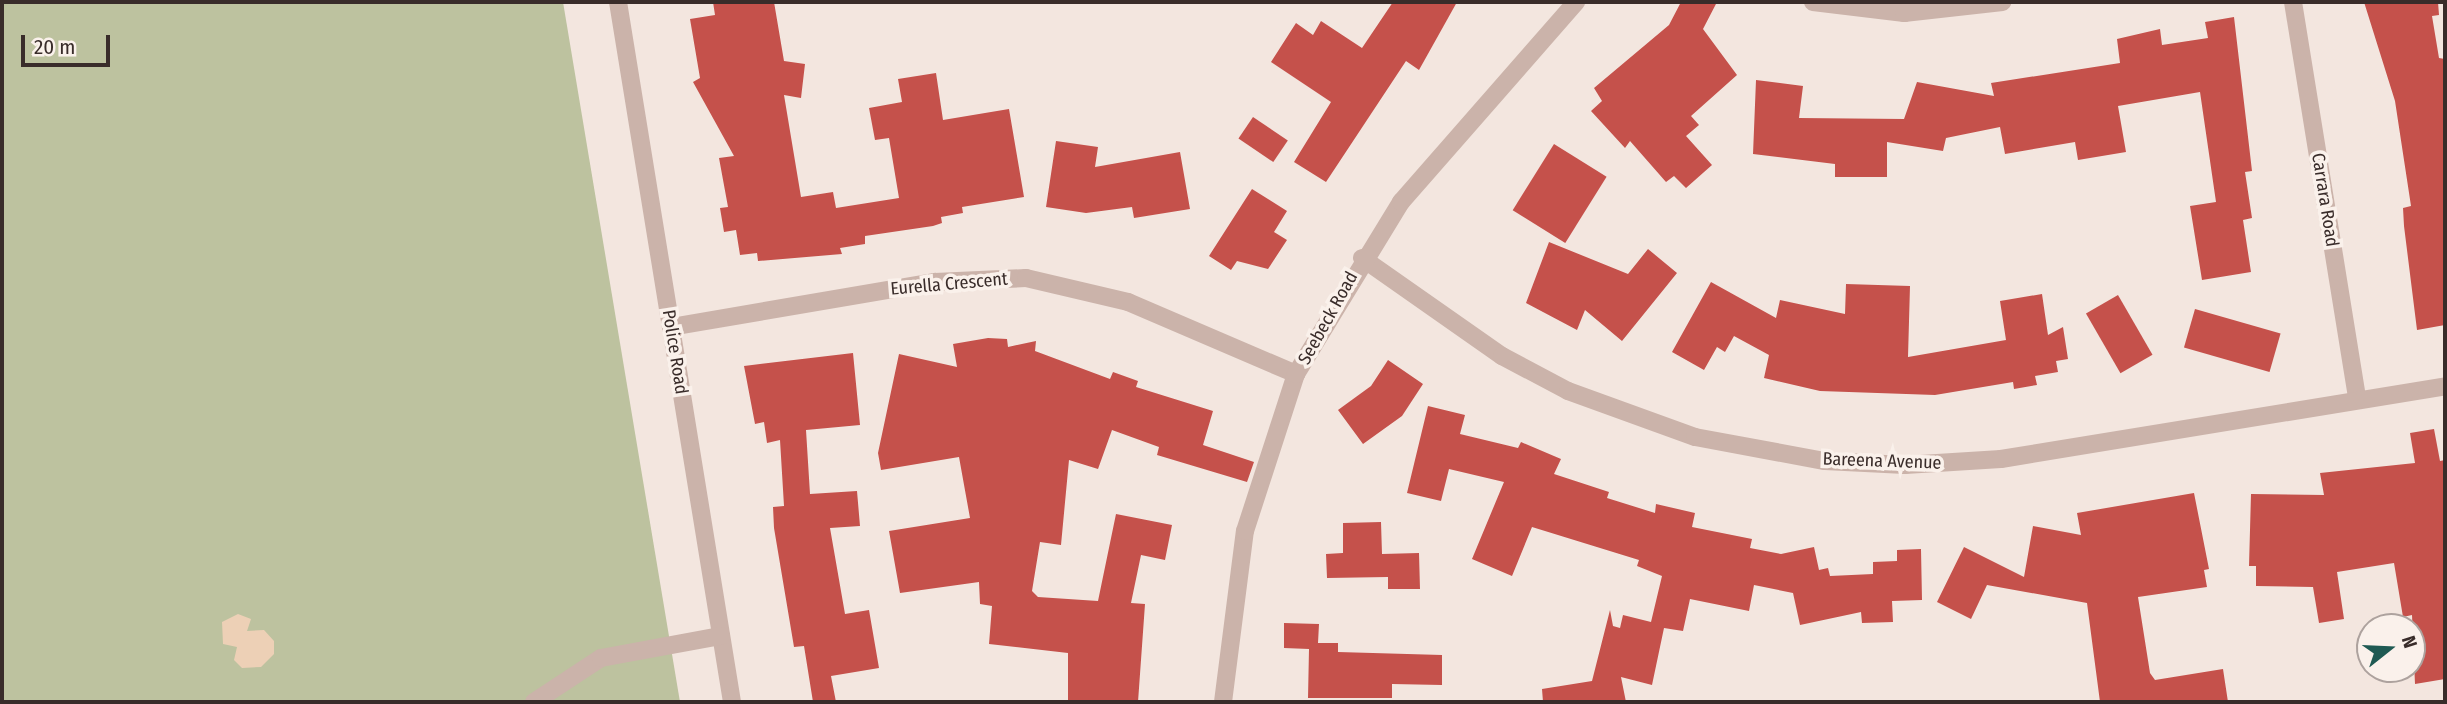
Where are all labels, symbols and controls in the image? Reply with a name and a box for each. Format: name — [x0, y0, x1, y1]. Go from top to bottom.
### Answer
scale bar — [24, 21, 114, 65]
text: 20 m — [34, 34, 75, 60]
street label: Carrara Road — [2307, 152, 2343, 248]
street label: Eurella Crescent — [889, 268, 1009, 300]
street label: Seebeck Road — [1294, 268, 1362, 368]
street label: Police Road — [658, 308, 692, 396]
street label: Bareena Avenue — [1822, 448, 1942, 474]
north arrow — [2356, 613, 2426, 683]
text: N — [2397, 633, 2422, 651]

